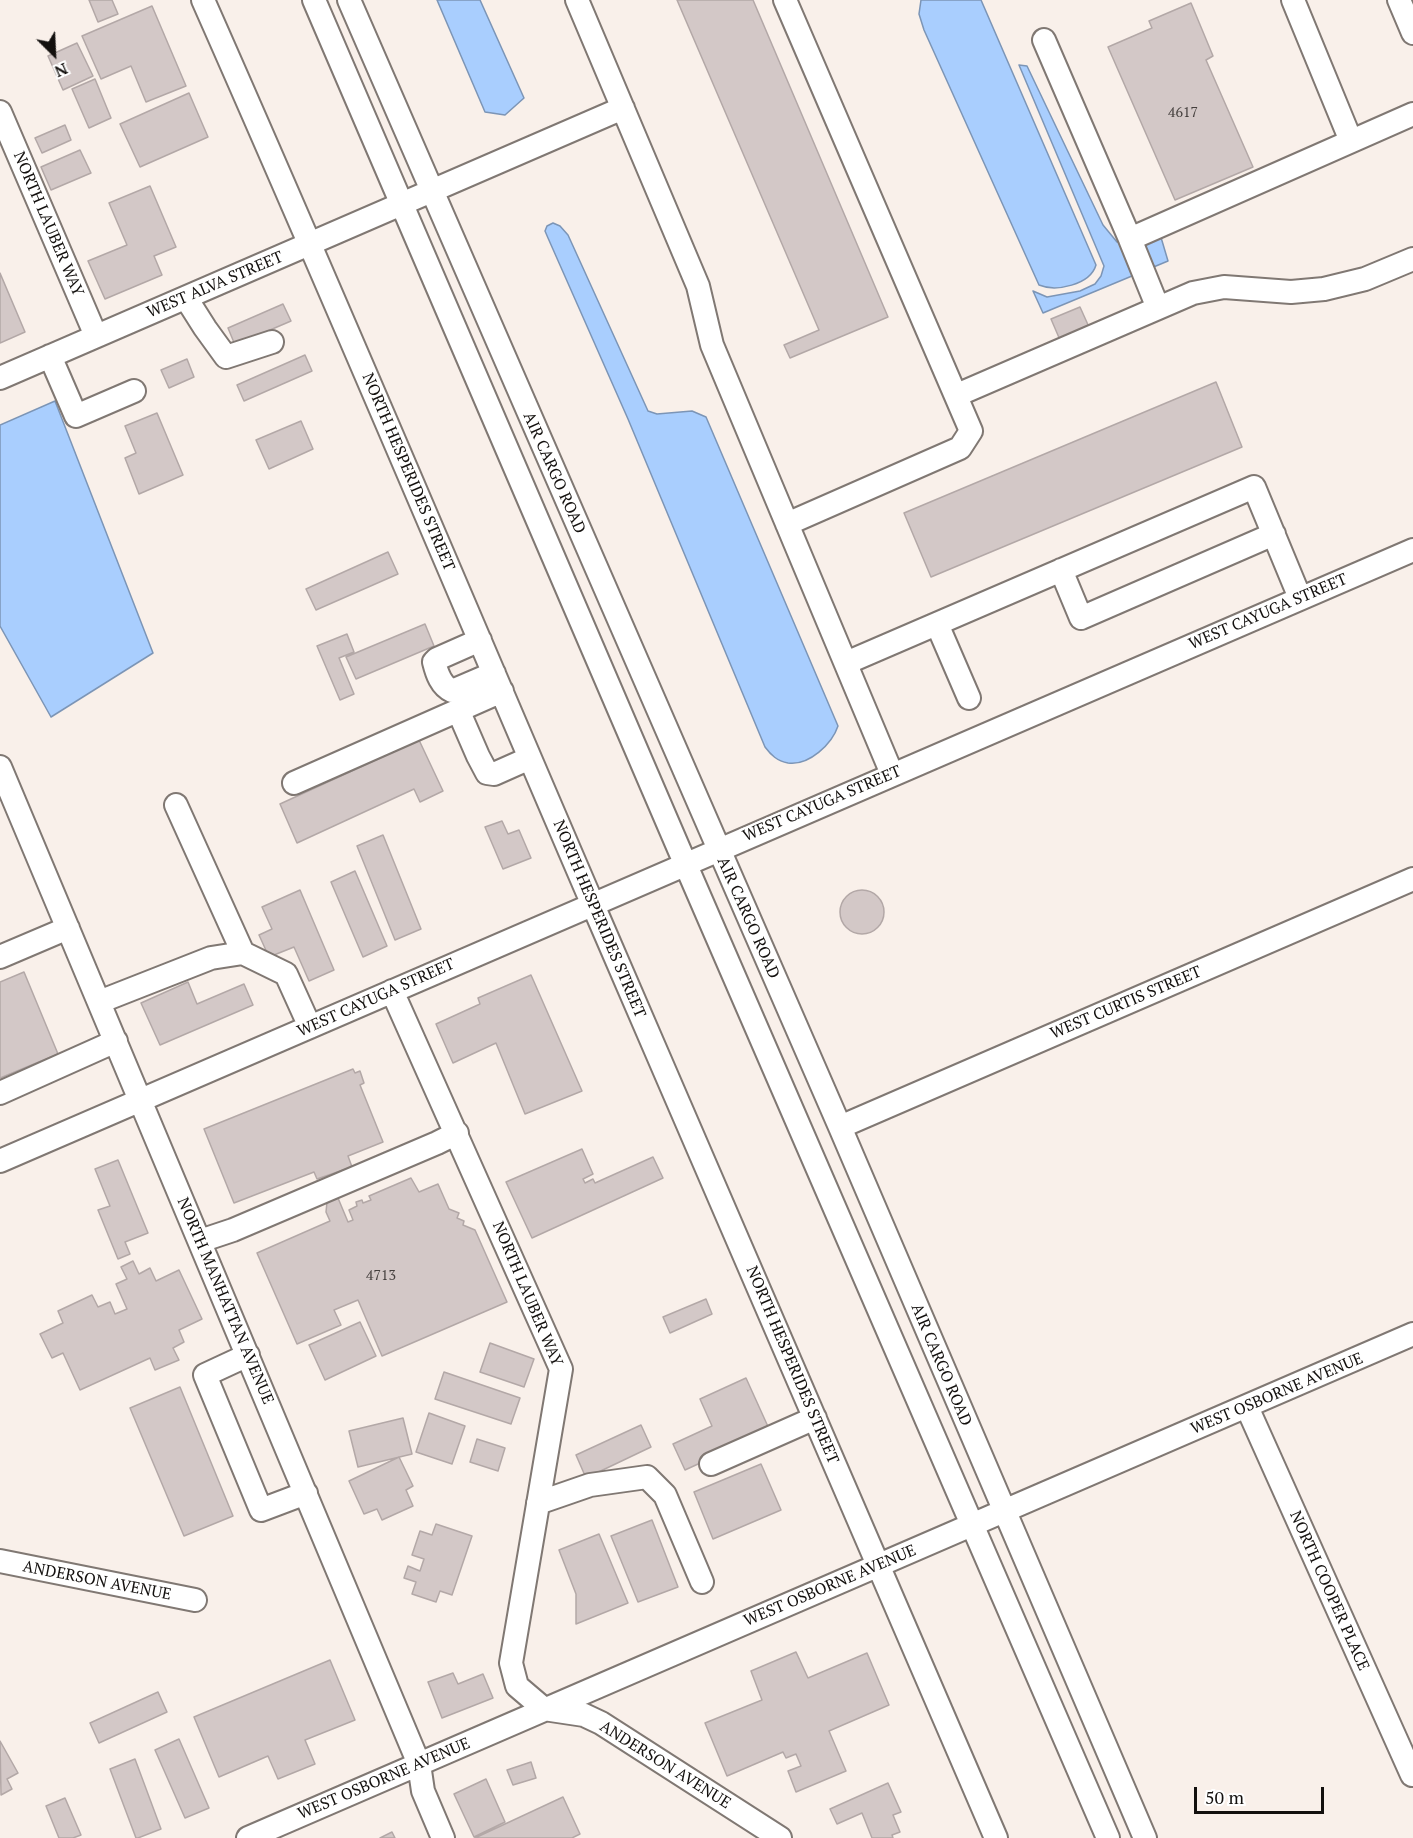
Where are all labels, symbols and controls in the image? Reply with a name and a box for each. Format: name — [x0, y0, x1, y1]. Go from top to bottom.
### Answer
north arrow — [24, 24, 84, 84]
text: N — [51, 58, 71, 83]
house number: 4617 — [1168, 105, 1198, 121]
street label: NORTH LAUBER WAY — [9, 149, 87, 299]
street label: WEST ALVA STREET — [144, 248, 286, 322]
street label: NORTH HESPERIDES STREET — [358, 370, 458, 574]
street label: AIR CARGO ROAD — [519, 409, 589, 537]
street label: WEST CAYUGA STREET — [1186, 570, 1350, 654]
street label: WEST CAYUGA STREET — [740, 762, 904, 846]
street label: NORTH HESPERIDES STREET — [549, 817, 649, 1021]
street label: AIR CARGO ROAD — [713, 854, 783, 982]
street label: WEST CAYUGA STREET — [294, 955, 458, 1041]
street label: WEST CURTIS STREET — [1048, 962, 1204, 1044]
street label: NORTH MANHATTAN AVENUE — [173, 1195, 277, 1407]
street label: NORTH LAUBER WAY — [488, 1219, 566, 1369]
street label: NORTH HESPERIDES STREET — [742, 1263, 842, 1467]
house number: 4713 — [366, 1268, 396, 1284]
street label: AIR CARGO ROAD — [907, 1301, 975, 1429]
street label: WEST OSBORNE AVENUE — [1188, 1349, 1366, 1439]
street label: NORTH COOPER PLACE — [1285, 1508, 1373, 1674]
street label: WEST OSBORNE AVENUE — [741, 1541, 919, 1631]
street label: ANDERSON AVENUE — [21, 1557, 173, 1605]
street label: ANDERSON AVENUE — [596, 1717, 734, 1813]
street label: WEST OSBORNE AVENUE — [295, 1734, 473, 1824]
scale bar — [1197, 1775, 1328, 1813]
text: 50 m — [1205, 1785, 1244, 1809]

